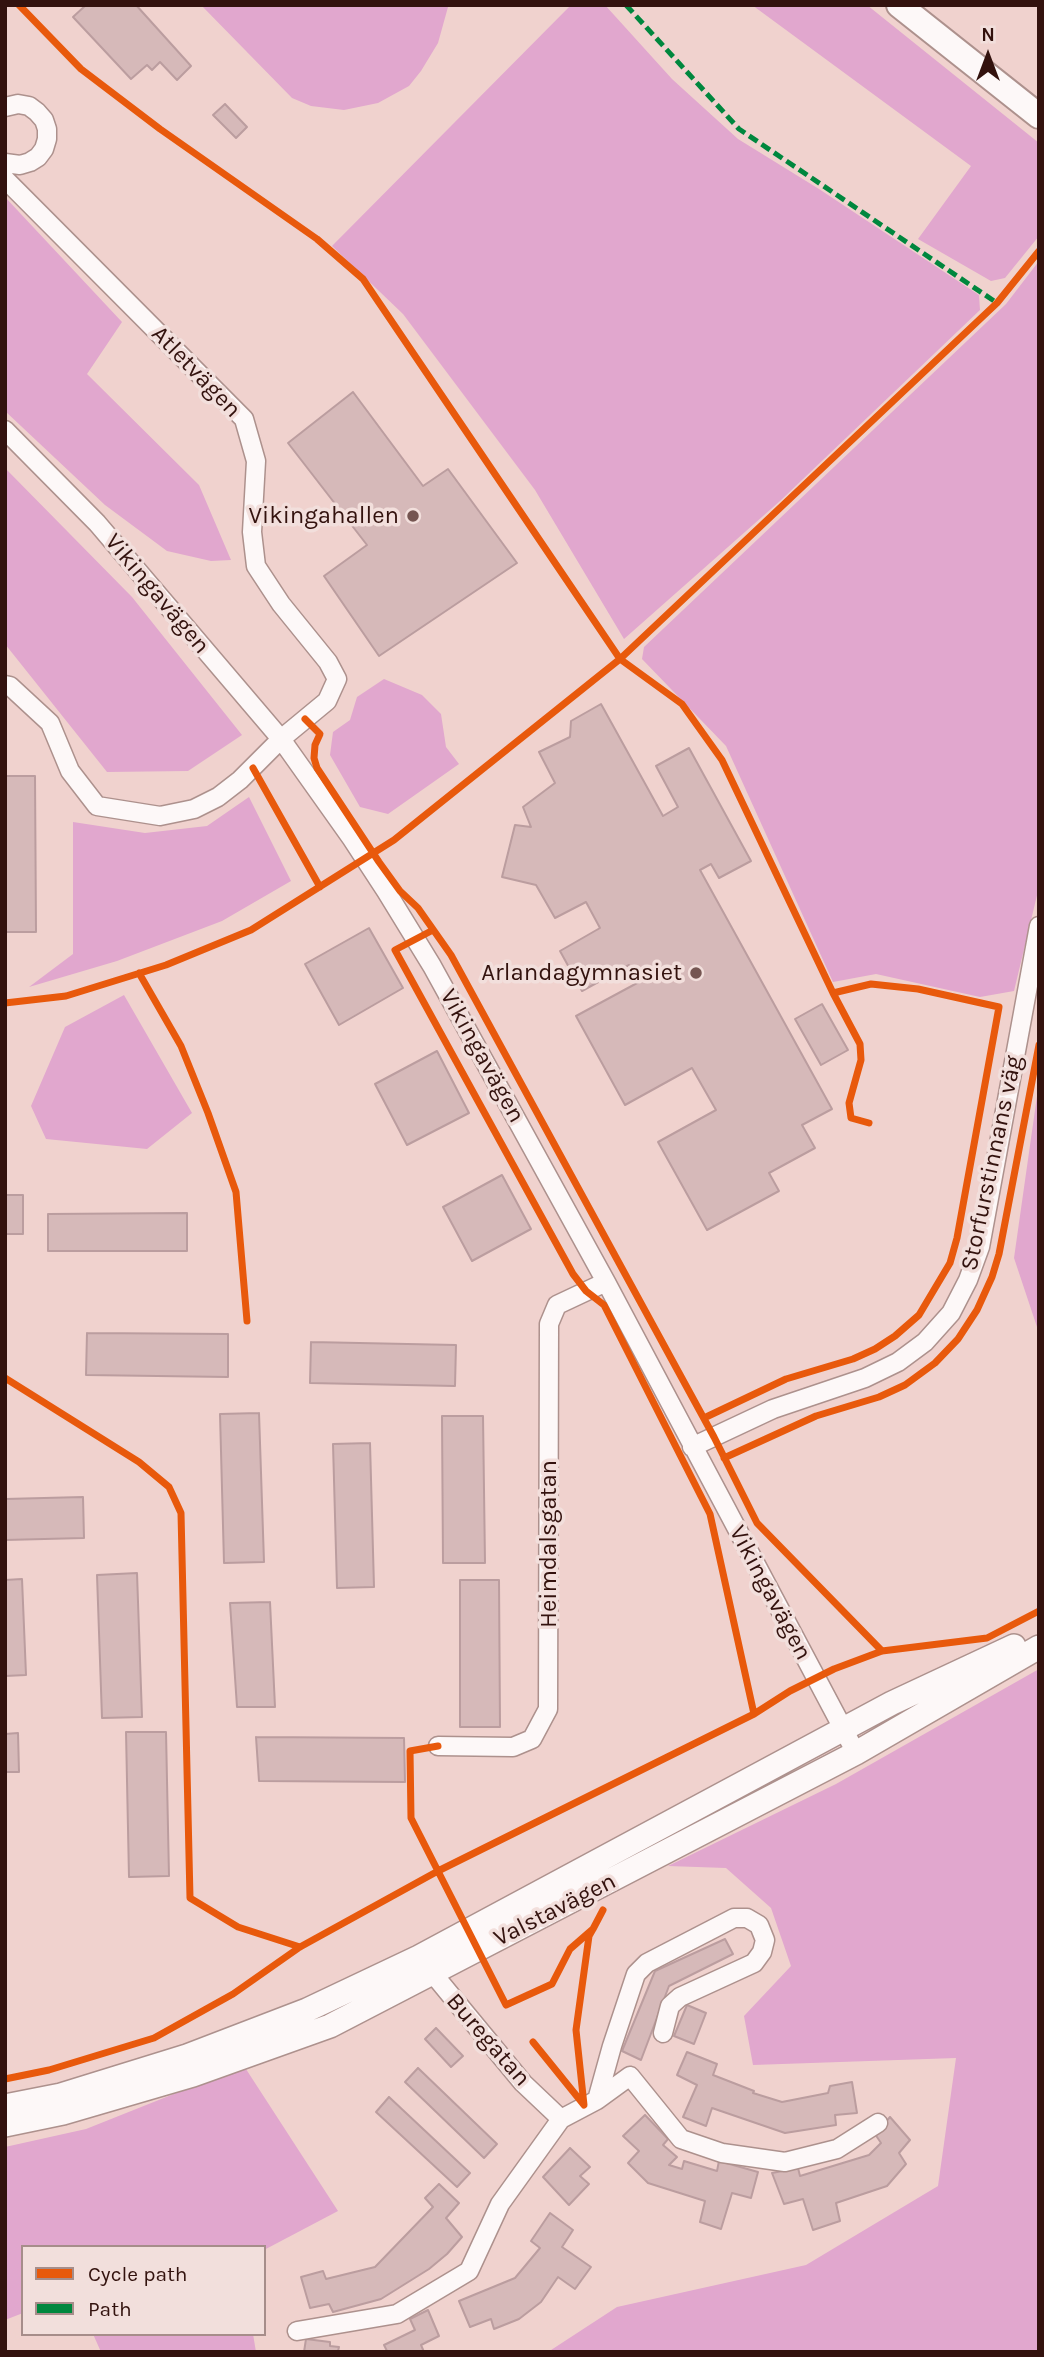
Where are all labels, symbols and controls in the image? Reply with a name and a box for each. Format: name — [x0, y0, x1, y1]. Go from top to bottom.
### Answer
north arrow — [953, 21, 1023, 91]
text: N — [981, 24, 995, 46]
street label: Atletvägen — [145, 320, 247, 424]
place label: Vikingahallen — [248, 502, 399, 530]
marker: Vikingahallen — [405, 508, 421, 524]
street label: Vikingavägen — [98, 528, 216, 660]
place label: Arlandagymnasiet — [481, 959, 682, 987]
marker: Arlandagymnasiet — [688, 965, 704, 981]
street label: Vikingavägen — [433, 984, 531, 1128]
street label: Storfurstinnans väg — [955, 1053, 1029, 1273]
street label: Heimdalsgatan — [535, 1460, 563, 1628]
street label: Vikingavägen — [722, 1521, 818, 1665]
street label: Valstavägen — [489, 1867, 621, 1953]
street label: Buregatan — [440, 1988, 536, 2092]
legend — [21, 2245, 266, 2336]
text: Cycle path — [88, 2262, 188, 2286]
text: Path — [88, 2297, 132, 2321]

